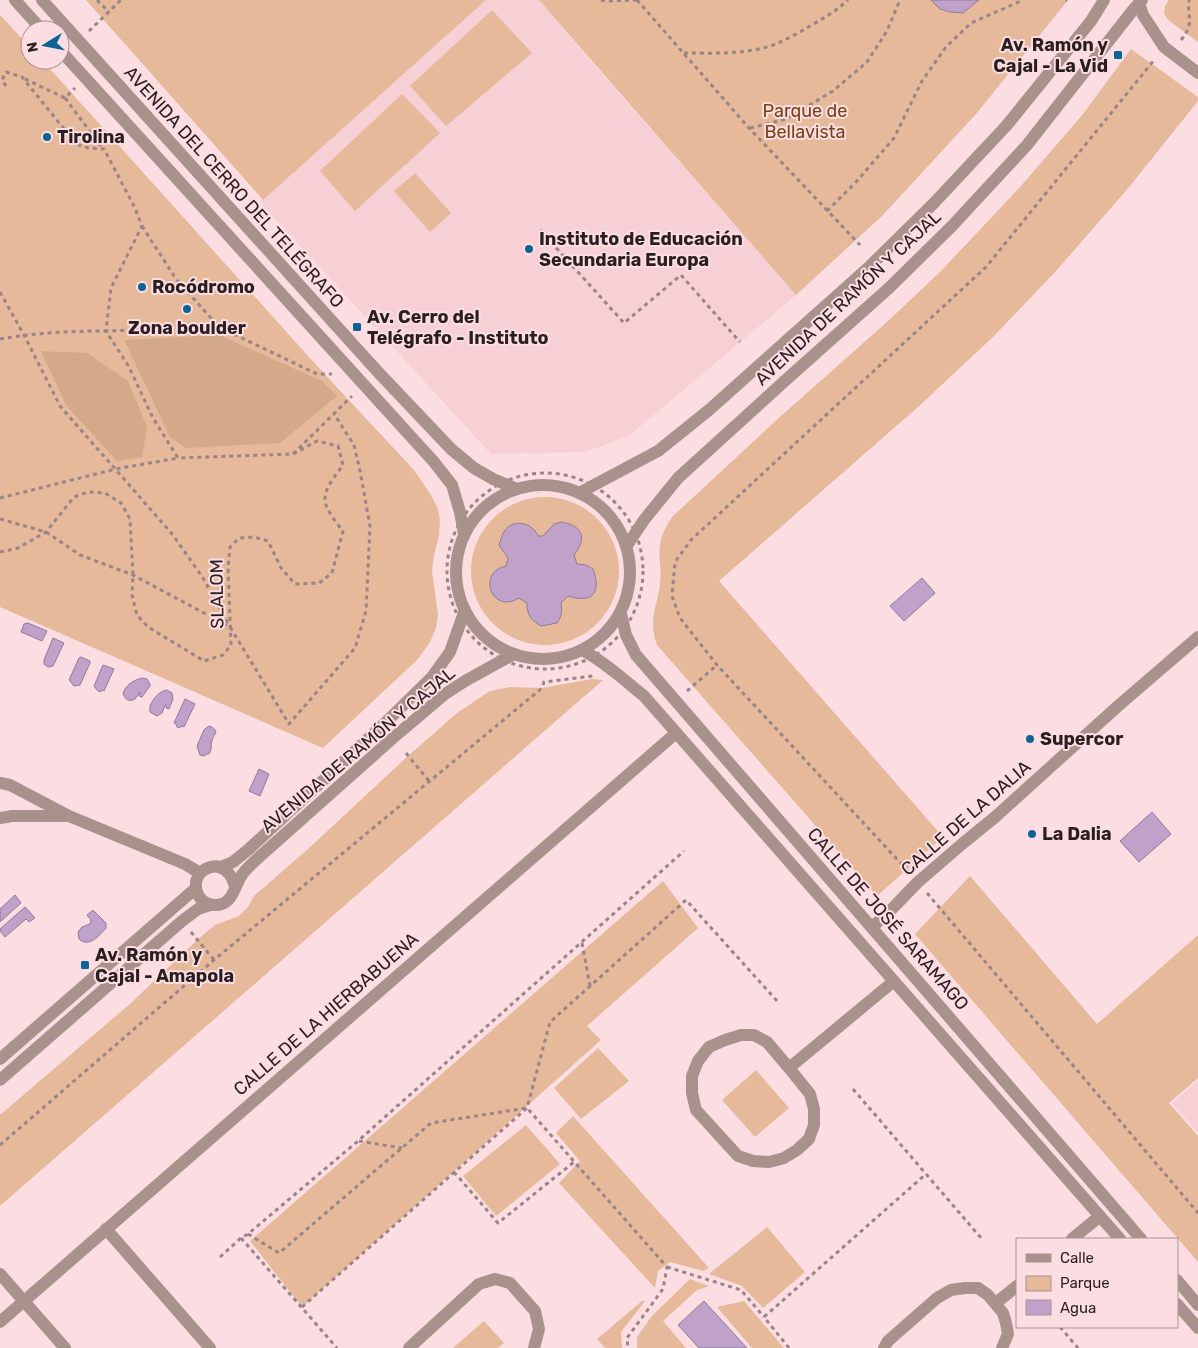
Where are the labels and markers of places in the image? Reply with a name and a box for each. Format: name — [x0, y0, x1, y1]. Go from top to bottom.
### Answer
place label: Av. Ramón y Cajal - La Vid — [993, 34, 1108, 77]
marker: Av. Ramón y Cajal - La Vid — [1112, 49, 1124, 61]
place label: Tirolina — [57, 126, 125, 148]
marker: Tirolina — [41, 131, 53, 143]
place label: Instituto de Educación Secundaria Europa — [539, 228, 743, 271]
marker: Instituto de Educación Secundaria Europa — [523, 243, 535, 255]
place label: Rocódromo — [152, 276, 255, 298]
marker: Rocódromo — [136, 281, 148, 293]
marker: Zona boulder — [181, 303, 193, 315]
place label: Av. Cerro del Telégrafo - Instituto — [367, 306, 549, 349]
place label: Zona boulder — [128, 317, 246, 339]
marker: Av. Cerro del Telégrafo - Instituto — [351, 321, 363, 333]
place label: Supercor — [1040, 728, 1123, 750]
marker: Supercor — [1024, 733, 1036, 745]
place label: La Dalia — [1042, 823, 1112, 845]
marker: La Dalia — [1026, 828, 1038, 840]
place label: Av. Ramón y Cajal - Amapola — [95, 944, 234, 987]
marker: Av. Ramón y Cajal - Amapola — [79, 959, 91, 971]

